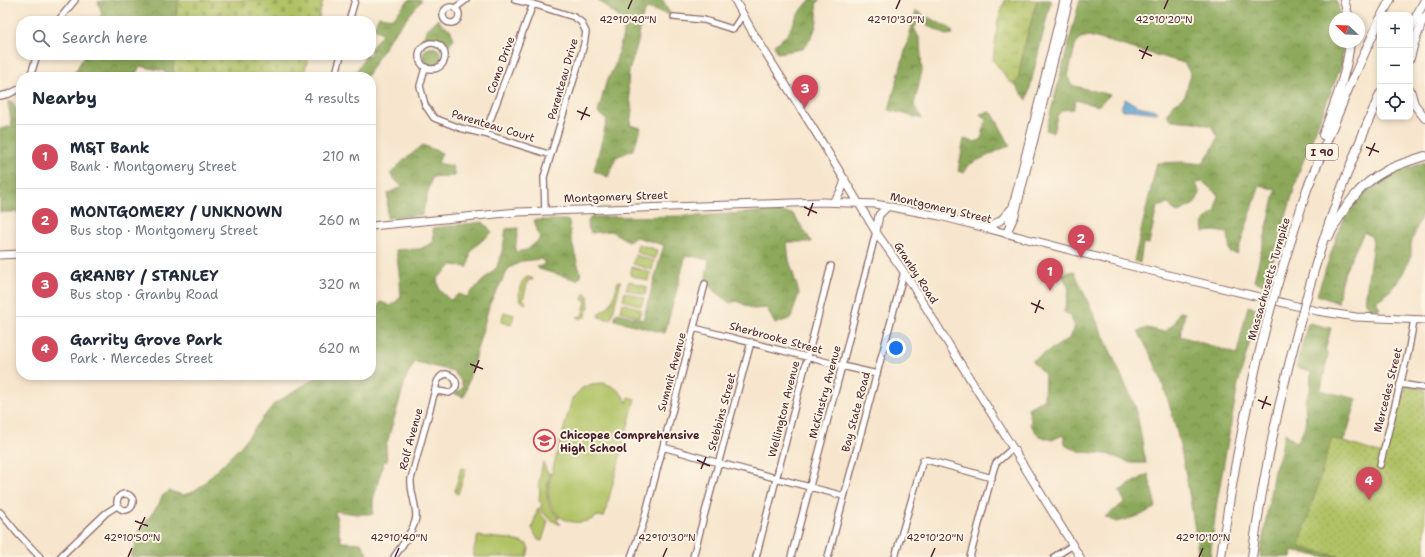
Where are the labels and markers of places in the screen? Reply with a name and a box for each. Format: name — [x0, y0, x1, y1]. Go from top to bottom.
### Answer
pin: 3 — [792, 75, 818, 108]
pin: 2 — [1068, 225, 1094, 258]
pin: 1 — [1037, 258, 1063, 291]
school or university icon: Chicopee Comprehensive High School — [532, 428, 558, 454]
place label: Chicopee Comprehensive High School — [560, 428, 700, 456]
pin: 4 — [1356, 467, 1382, 500]

